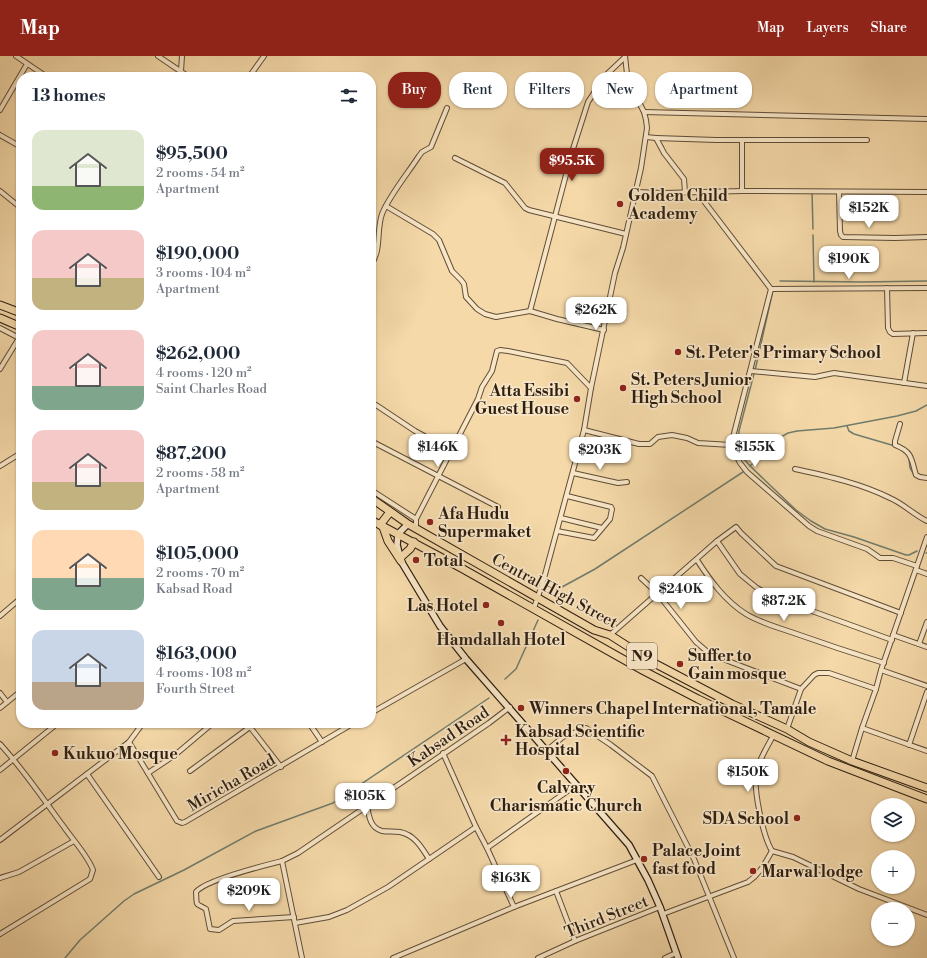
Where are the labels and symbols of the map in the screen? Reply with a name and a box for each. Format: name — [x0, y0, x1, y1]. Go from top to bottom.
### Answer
pin: $95.5K — [539, 148, 605, 182]
place label: Golden Child Academy — [627, 186, 728, 224]
pin: $152K — [841, 195, 897, 229]
marker: Golden Child Academy — [615, 199, 625, 209]
pin: $190K — [821, 246, 877, 280]
pin: $262K — [568, 297, 624, 331]
place label: St. Peter's Primary School — [686, 343, 882, 363]
marker: St. Peter's Primary School — [673, 347, 683, 357]
place label: St. Peters Junior High School — [631, 370, 752, 408]
place label: Atta Essibi Guest House — [475, 381, 569, 419]
marker: St. Peters Junior High School — [618, 383, 628, 393]
marker: Atta Essibi Guest House — [572, 394, 582, 404]
pin: $146K — [410, 434, 466, 468]
pin: $155K — [727, 434, 783, 468]
pin: $203K — [572, 437, 628, 471]
place label: Afa Hudu Supermaket — [437, 504, 531, 542]
marker: Afa Hudu Supermaket — [425, 517, 435, 527]
street label: Central High Street — [488, 549, 621, 633]
place label: Total — [424, 551, 464, 571]
marker: Total — [411, 555, 421, 565]
pin: $240K — [653, 576, 709, 610]
pin: $87.2K — [751, 588, 817, 622]
place label: Las Hotel — [407, 596, 479, 616]
marker: Las Hotel — [481, 600, 491, 610]
marker: Hamdallah Hotel — [496, 618, 506, 628]
place label: Hamdallah Hotel — [437, 630, 566, 650]
road number: N9 — [627, 643, 657, 669]
place label: Suffer to Gain mosque — [688, 646, 787, 684]
marker: Suffer to Gain mosque — [675, 659, 685, 669]
place label: Winners Chapel International, Tamale — [528, 699, 817, 719]
street label: Kabsad Road — [404, 702, 493, 771]
marker: Winners Chapel International, Tamale — [516, 703, 526, 713]
place label: Kabsad Scientific Hospital — [515, 722, 645, 760]
marker: Kabsad Scientific Hospital — [500, 734, 512, 746]
place label: Kukuo Mosque — [63, 744, 178, 764]
marker: Kukuo Mosque — [50, 748, 60, 758]
street label: Miricha Road — [184, 750, 279, 816]
pin: $150K — [720, 759, 776, 793]
marker: Calvary Charismatic Church — [561, 766, 571, 776]
place label: Calvary Charismatic Church — [490, 778, 642, 816]
pin: $105K — [337, 783, 393, 817]
place label: SDA School — [703, 809, 790, 829]
marker: SDA School — [792, 813, 802, 823]
place label: Palace Joint fast food — [652, 841, 741, 879]
marker: Palace Joint fast food — [639, 854, 649, 864]
place label: Marwal lodge — [761, 862, 864, 882]
pin: $163K — [483, 865, 539, 899]
marker: Marwal lodge — [748, 866, 758, 876]
pin: $209K — [221, 878, 277, 912]
street label: Third Street — [562, 891, 651, 943]

